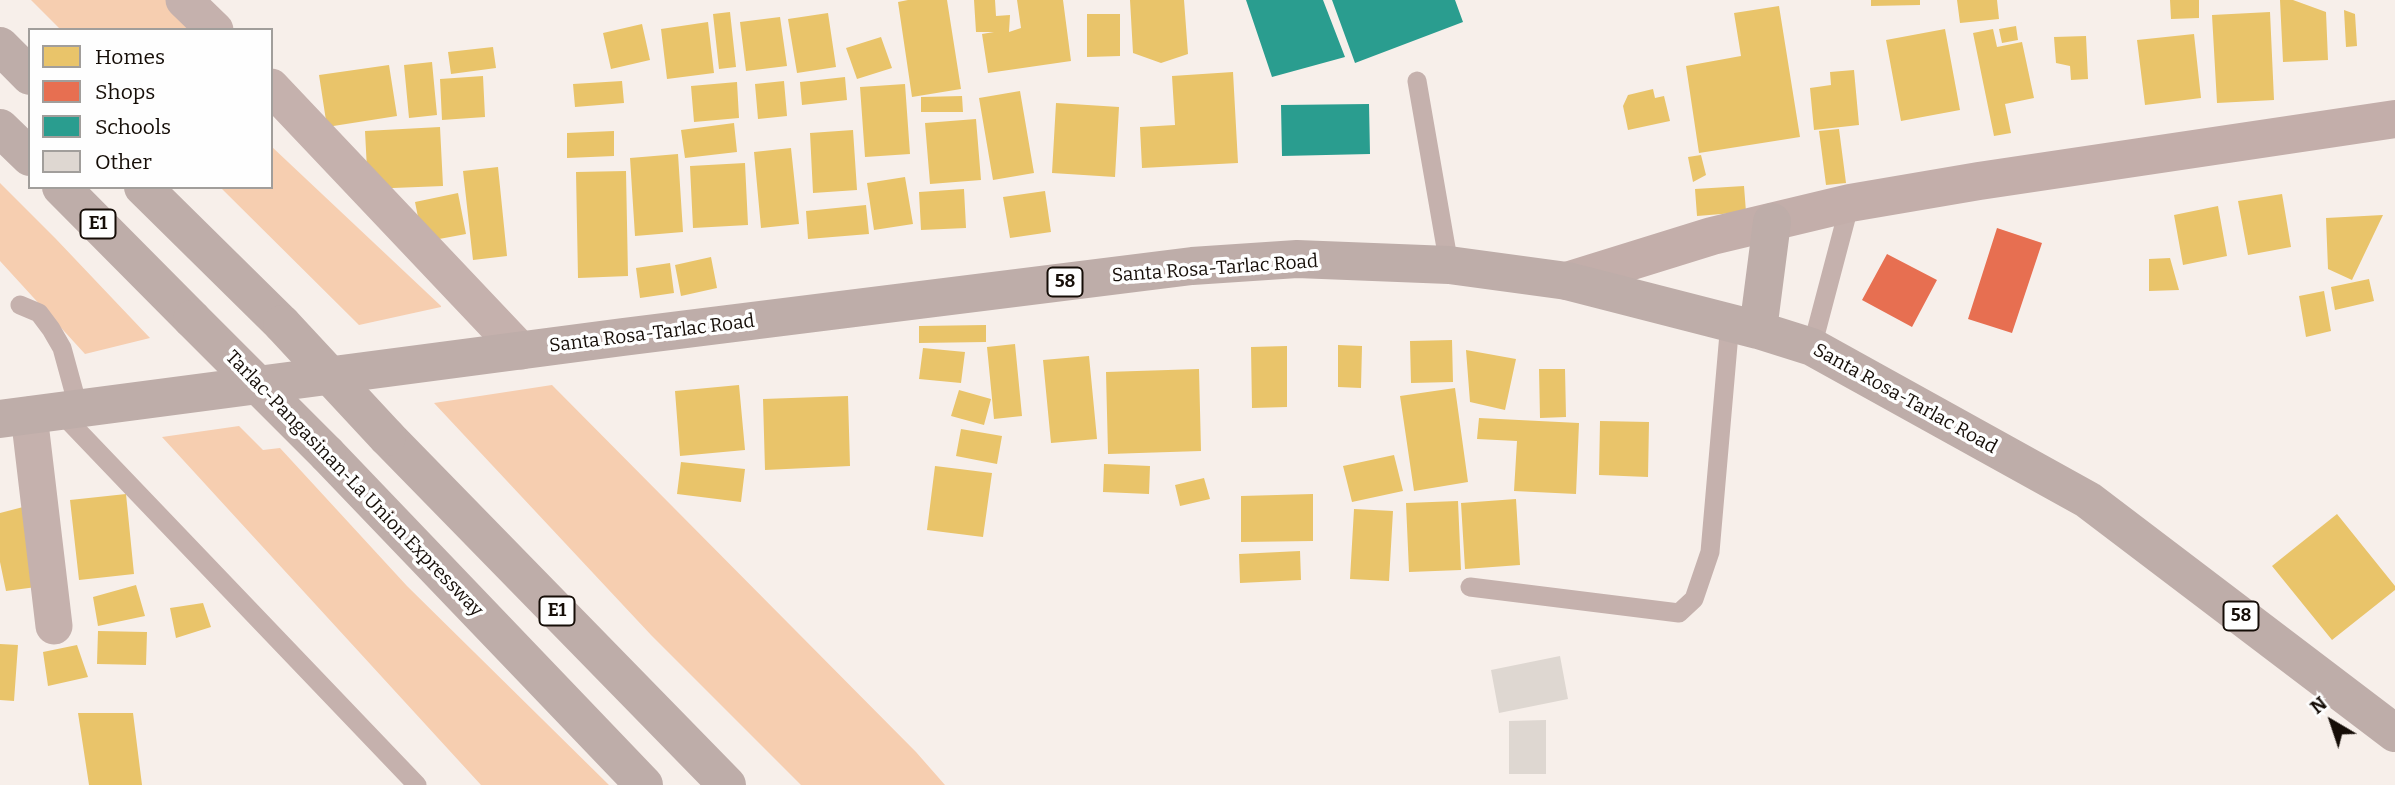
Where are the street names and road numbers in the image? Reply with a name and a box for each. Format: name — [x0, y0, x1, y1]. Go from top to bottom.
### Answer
road number: E1 — [80, 210, 116, 238]
street label: Santa Rosa-Tarlac Road — [1111, 250, 1319, 288]
road number: 58 — [1048, 268, 1082, 296]
street label: Santa Rosa-Tarlac Road — [548, 310, 756, 358]
street label: Santa Rosa-Tarlac Road — [1809, 339, 2001, 459]
street label: Tarlac-Pangasinan-La Union Expressway — [220, 346, 488, 622]
road number: E1 — [540, 596, 574, 626]
road number: 58 — [2224, 602, 2258, 630]

